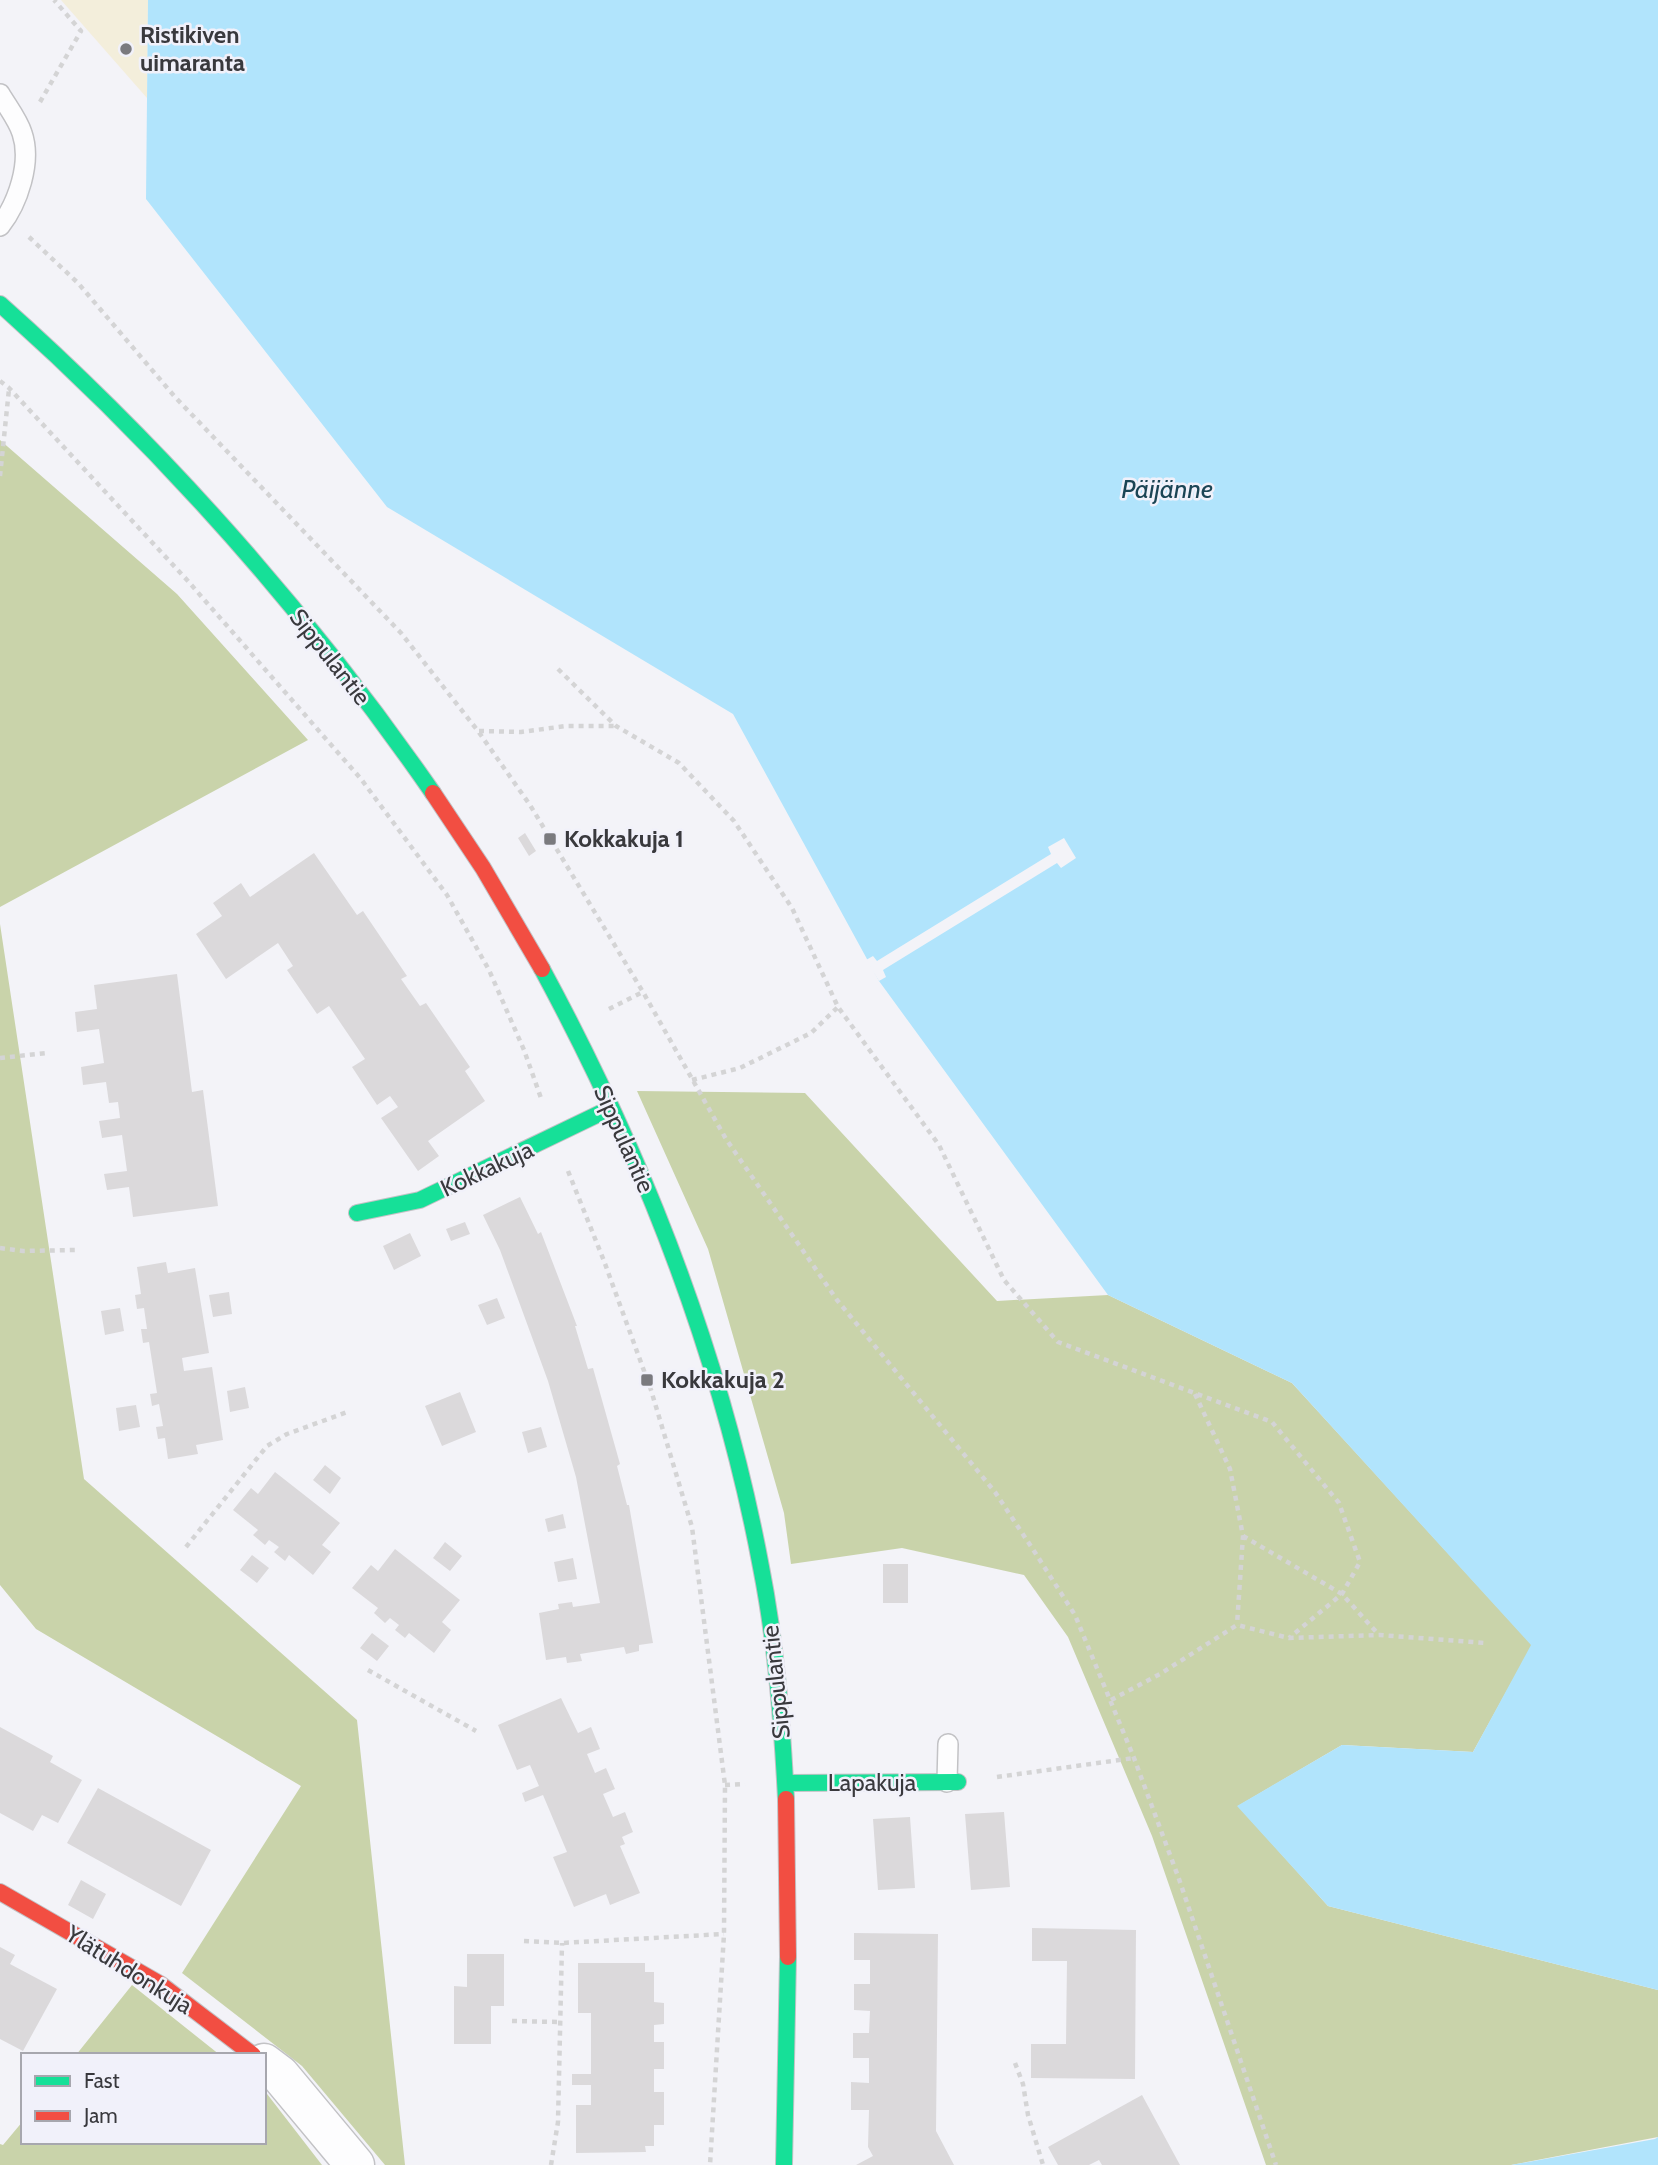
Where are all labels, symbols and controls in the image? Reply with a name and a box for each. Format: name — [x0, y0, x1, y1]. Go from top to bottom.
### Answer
place label: Ristikiven uimaranta — [140, 20, 245, 77]
marker: Ristikiven uimaranta — [118, 41, 134, 57]
water label: Päijänne — [1121, 473, 1213, 505]
street label: Sippulantie — [284, 603, 377, 711]
place label: Kokkakuja 1 — [564, 824, 684, 853]
marker: Kokkakuja 1 — [542, 831, 558, 847]
street label: Sippulantie — [588, 1081, 661, 1197]
street label: Kokkakuja — [436, 1134, 538, 1203]
place label: Kokkakuja 2 — [661, 1365, 785, 1394]
marker: Kokkakuja 2 — [639, 1372, 655, 1388]
street label: Sippulantie — [755, 1624, 796, 1740]
street label: Lapakuja — [828, 1768, 917, 1797]
street label: Ylätuhdonkuja — [60, 1919, 198, 2020]
legend — [21, 2053, 266, 2144]
text: Fast — [84, 2068, 120, 2093]
text: Jam — [83, 2103, 118, 2128]

